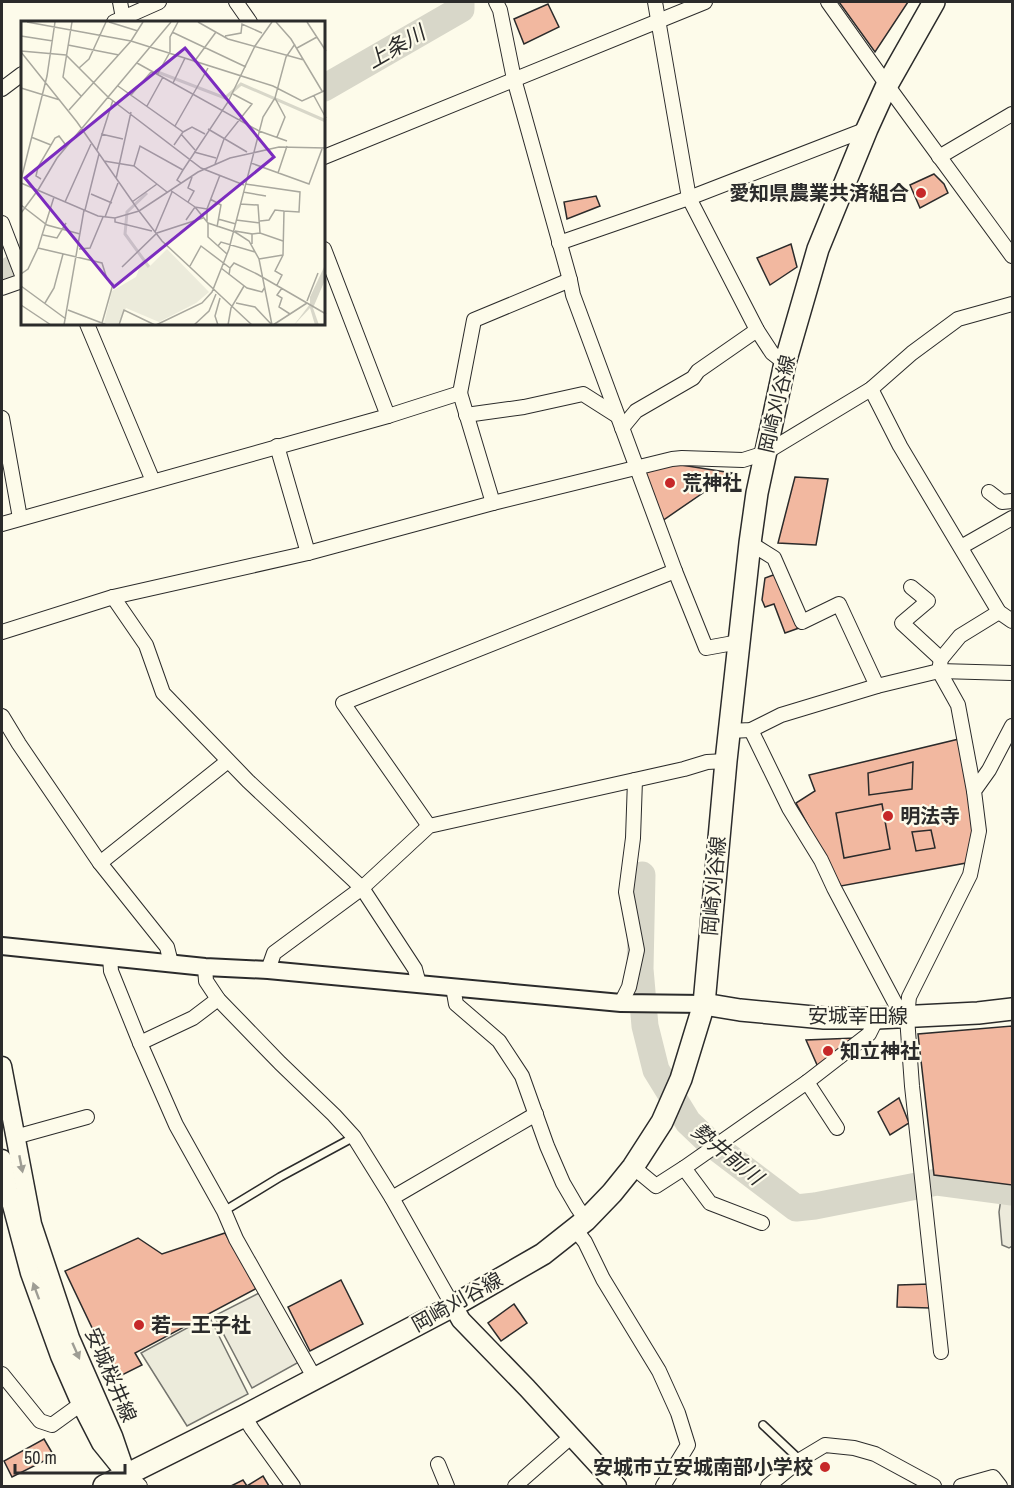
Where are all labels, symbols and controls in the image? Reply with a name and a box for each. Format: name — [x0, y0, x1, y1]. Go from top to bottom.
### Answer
water label: 上条川 — [361, 17, 432, 75]
inset map — [21, 21, 326, 326]
place label: 愛知県農業共済組合 — [729, 179, 909, 206]
marker: 愛知県農業共済組合 — [914, 186, 928, 200]
street label: 岡崎刈谷線 — [752, 352, 801, 456]
place label: 荒神社 — [682, 469, 742, 496]
marker: 荒神社 — [663, 476, 677, 490]
place label: 明法寺 — [900, 802, 960, 829]
marker: 明法寺 — [881, 809, 895, 823]
street label: 岡崎刈谷線 — [696, 835, 731, 937]
street label: 安城幸田線 — [808, 1002, 908, 1029]
place label: 知立神社 — [840, 1037, 920, 1064]
marker: 知立神社 — [821, 1044, 835, 1058]
water label: 勢井前川 — [686, 1116, 771, 1193]
one-way arrow — [17, 1155, 26, 1174]
street label: 岡崎刈谷線 — [406, 1266, 507, 1338]
one-way arrow — [31, 1282, 41, 1300]
place label: 若一王子社 — [151, 1311, 251, 1338]
marker: 若一王子社 — [132, 1318, 146, 1332]
street label: 安城桜井線 — [79, 1324, 143, 1426]
one-way arrow — [71, 1342, 81, 1360]
scale bar — [15, 1437, 124, 1475]
text: 50 m — [24, 1445, 57, 1470]
place label: 安城市立安城南部小学校 — [593, 1453, 813, 1480]
marker: 安城市立安城南部小学校 — [818, 1460, 832, 1474]

